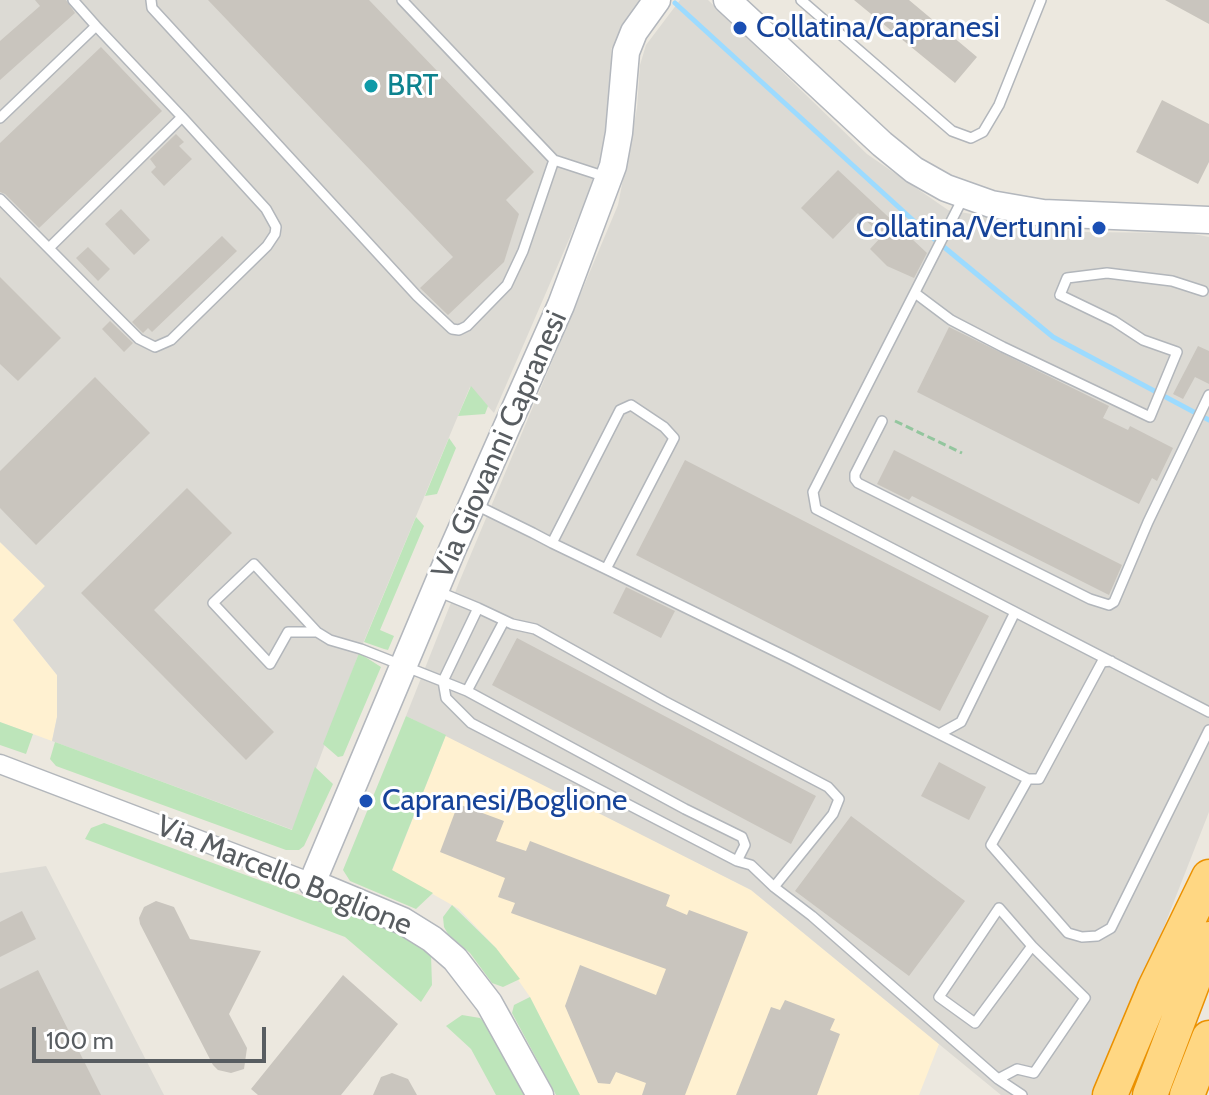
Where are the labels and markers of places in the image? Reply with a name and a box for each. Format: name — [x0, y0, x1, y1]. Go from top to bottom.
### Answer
place label: Collatina/Capranesi — [756, 10, 1000, 46]
marker: Collatina/Capranesi — [731, 19, 749, 37]
place label: BRT — [387, 68, 439, 104]
marker: BRT — [362, 77, 380, 95]
place label: Collatina/Vertunni — [856, 210, 1083, 246]
marker: Collatina/Vertunni — [1090, 219, 1108, 237]
place label: Capranesi/Boglione — [382, 783, 627, 819]
marker: Capranesi/Boglione — [357, 792, 375, 810]

